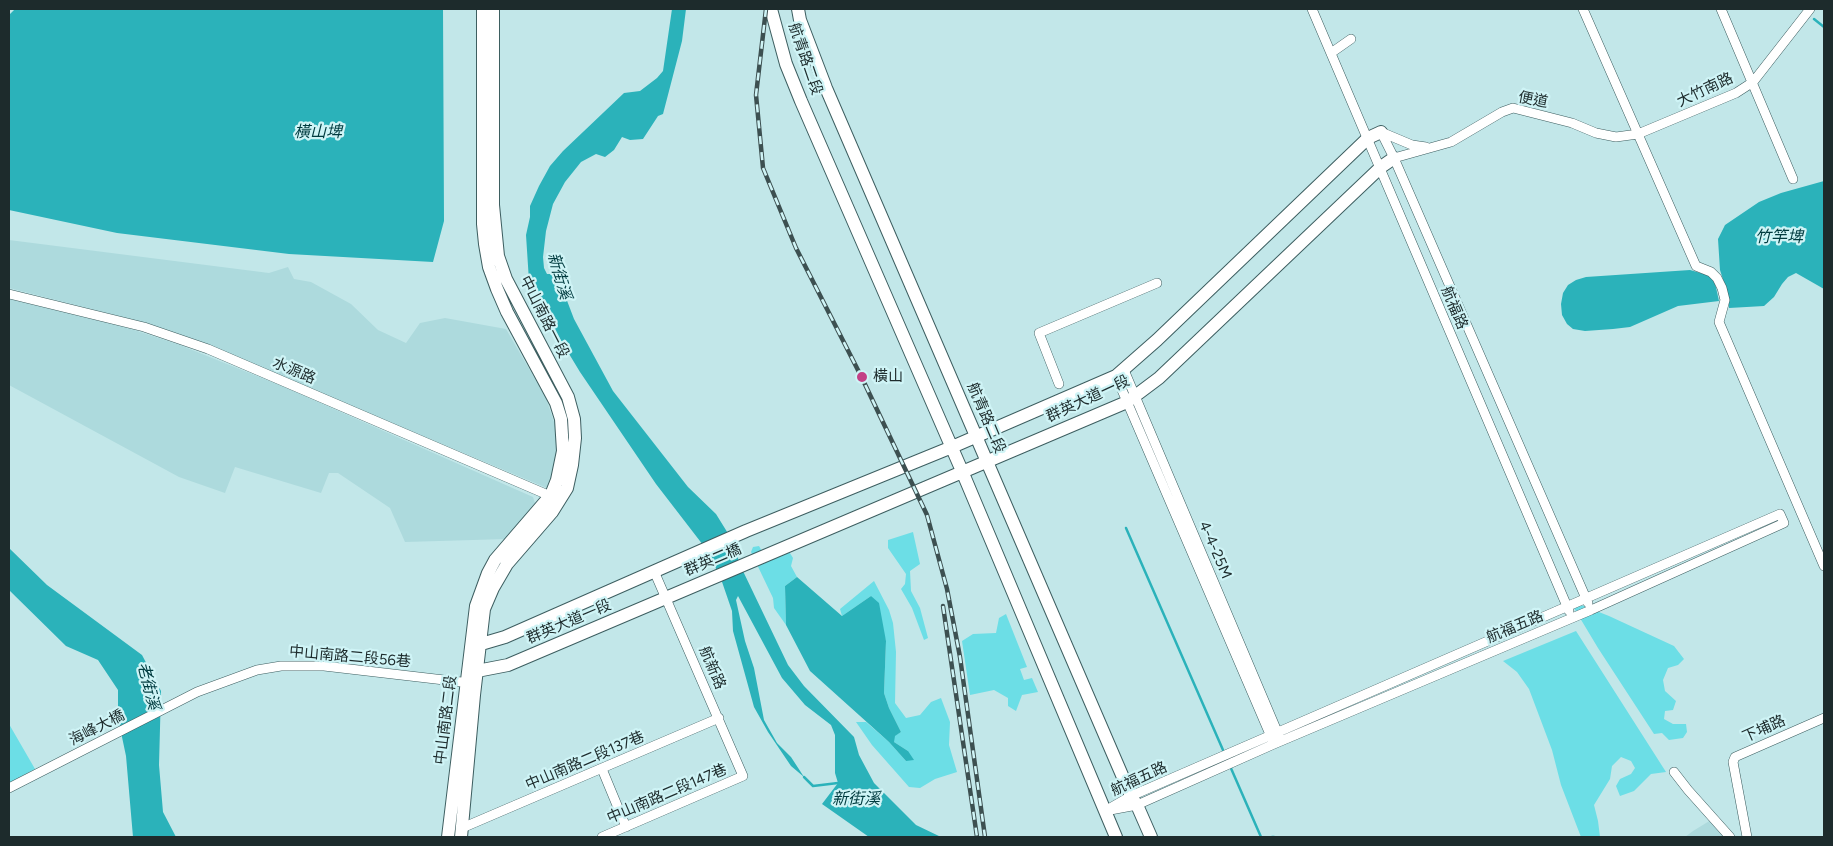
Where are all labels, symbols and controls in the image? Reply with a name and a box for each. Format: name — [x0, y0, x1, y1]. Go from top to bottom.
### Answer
street label: 航青路二段 — [784, 21, 826, 97]
street label: 大竹南路 — [1674, 69, 1736, 111]
street label: 便道 — [1517, 88, 1549, 112]
water label: 橫山埤 — [294, 122, 342, 142]
water label: 竹竿埤 — [1755, 227, 1803, 247]
water label: 新街溪 — [543, 250, 575, 302]
street label: 中山南路一段 — [516, 273, 572, 361]
street label: 航福路 — [1437, 284, 1471, 332]
street label: 水源路 — [270, 354, 318, 388]
place label: 橫山 — [873, 368, 903, 386]
marker: 橫山 — [855, 370, 869, 384]
street label: 群英大道一段 — [1043, 372, 1133, 426]
street label: 航青路二段 — [963, 380, 1009, 456]
street label: 4-4-25M — [1195, 518, 1235, 582]
street label: 群英二橋 — [682, 540, 744, 580]
street label: 群英大道一段 — [524, 596, 614, 648]
street label: 航福五路 — [1484, 607, 1546, 647]
street label: 中山南路二段56巷 — [288, 643, 412, 671]
street label: 航新路 — [695, 644, 729, 692]
water label: 老街溪 — [133, 660, 163, 712]
street label: 中山南路二段 — [432, 674, 460, 766]
street label: 海峰大橋 — [66, 706, 128, 750]
street label: 下埔路 — [1740, 712, 1788, 746]
street label: 中山南路二段137巷 — [523, 728, 647, 794]
street label: 航福五路 — [1108, 758, 1170, 800]
street label: 中山南路二段147巷 — [604, 761, 730, 827]
water label: 新街溪 — [832, 789, 880, 809]

